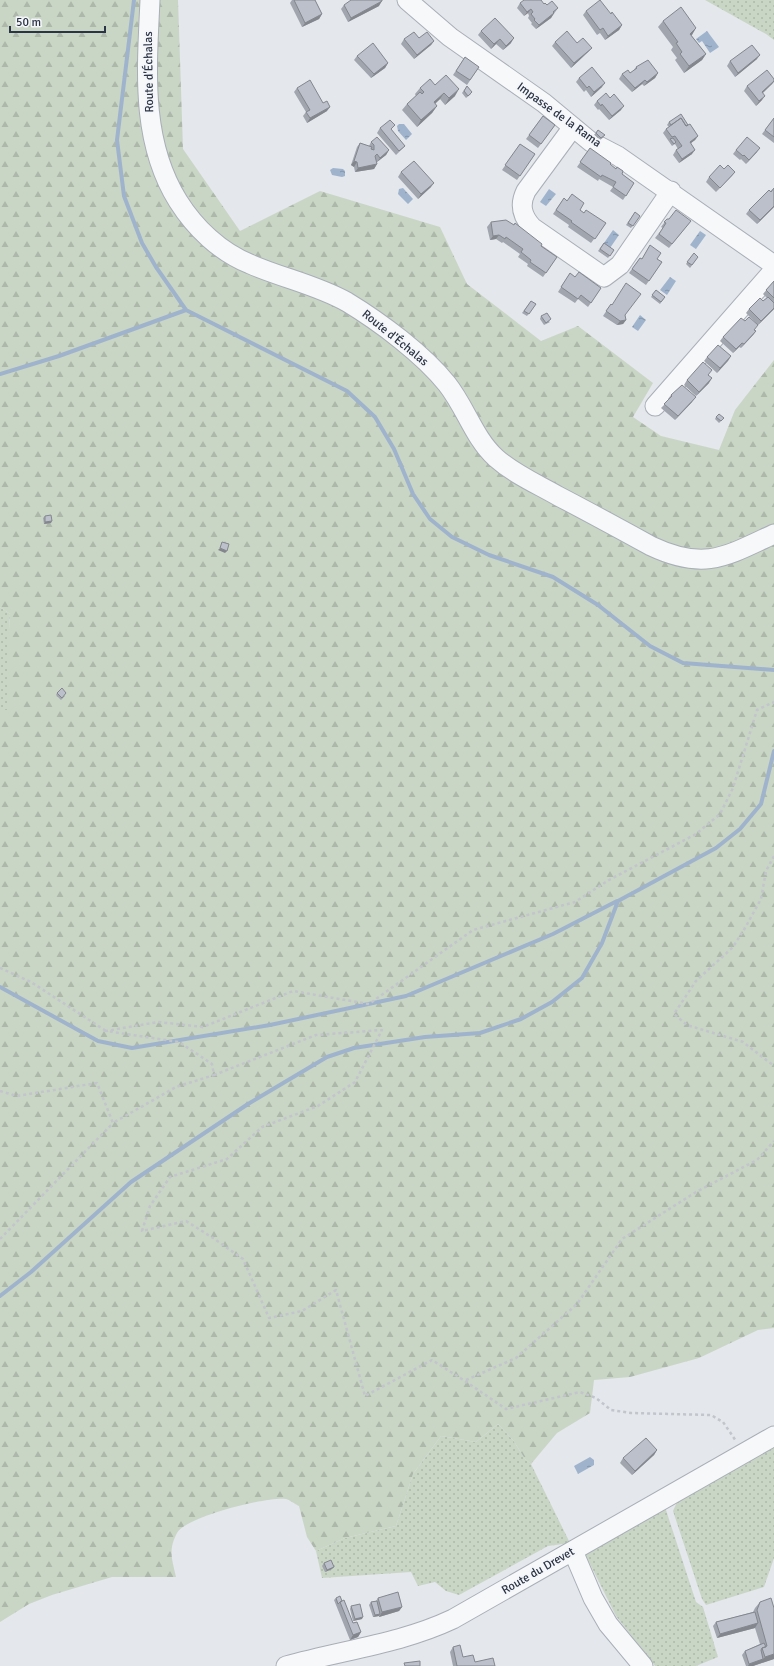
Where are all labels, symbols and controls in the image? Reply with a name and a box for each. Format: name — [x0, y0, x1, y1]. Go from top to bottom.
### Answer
scale bar — [10, 8, 105, 34]
text: 50 m — [16, 15, 41, 30]
street label: Route d'Échalas — [141, 31, 157, 113]
street label: Impasse de la Rama — [514, 79, 604, 151]
street label: Route d'Échalas — [359, 307, 431, 369]
street label: Route du Drevet — [499, 1544, 577, 1598]

